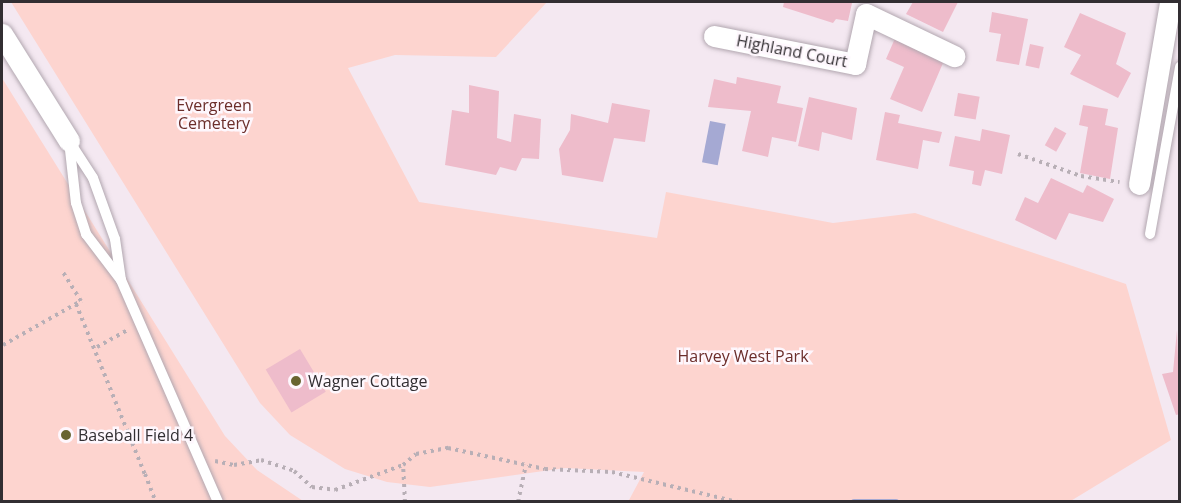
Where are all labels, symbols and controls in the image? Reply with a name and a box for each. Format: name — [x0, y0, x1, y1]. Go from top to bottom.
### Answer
street label: Highland Court — [735, 31, 849, 71]
park label: Evergreen Cemetery — [176, 95, 252, 133]
park label: Harvey West Park — [677, 346, 809, 366]
place label: Wagner Cottage — [308, 371, 428, 391]
marker: Wagner Cottage — [289, 374, 303, 388]
place label: Baseball Field 4 — [78, 425, 193, 445]
marker: Baseball Field 4 — [59, 428, 73, 442]

